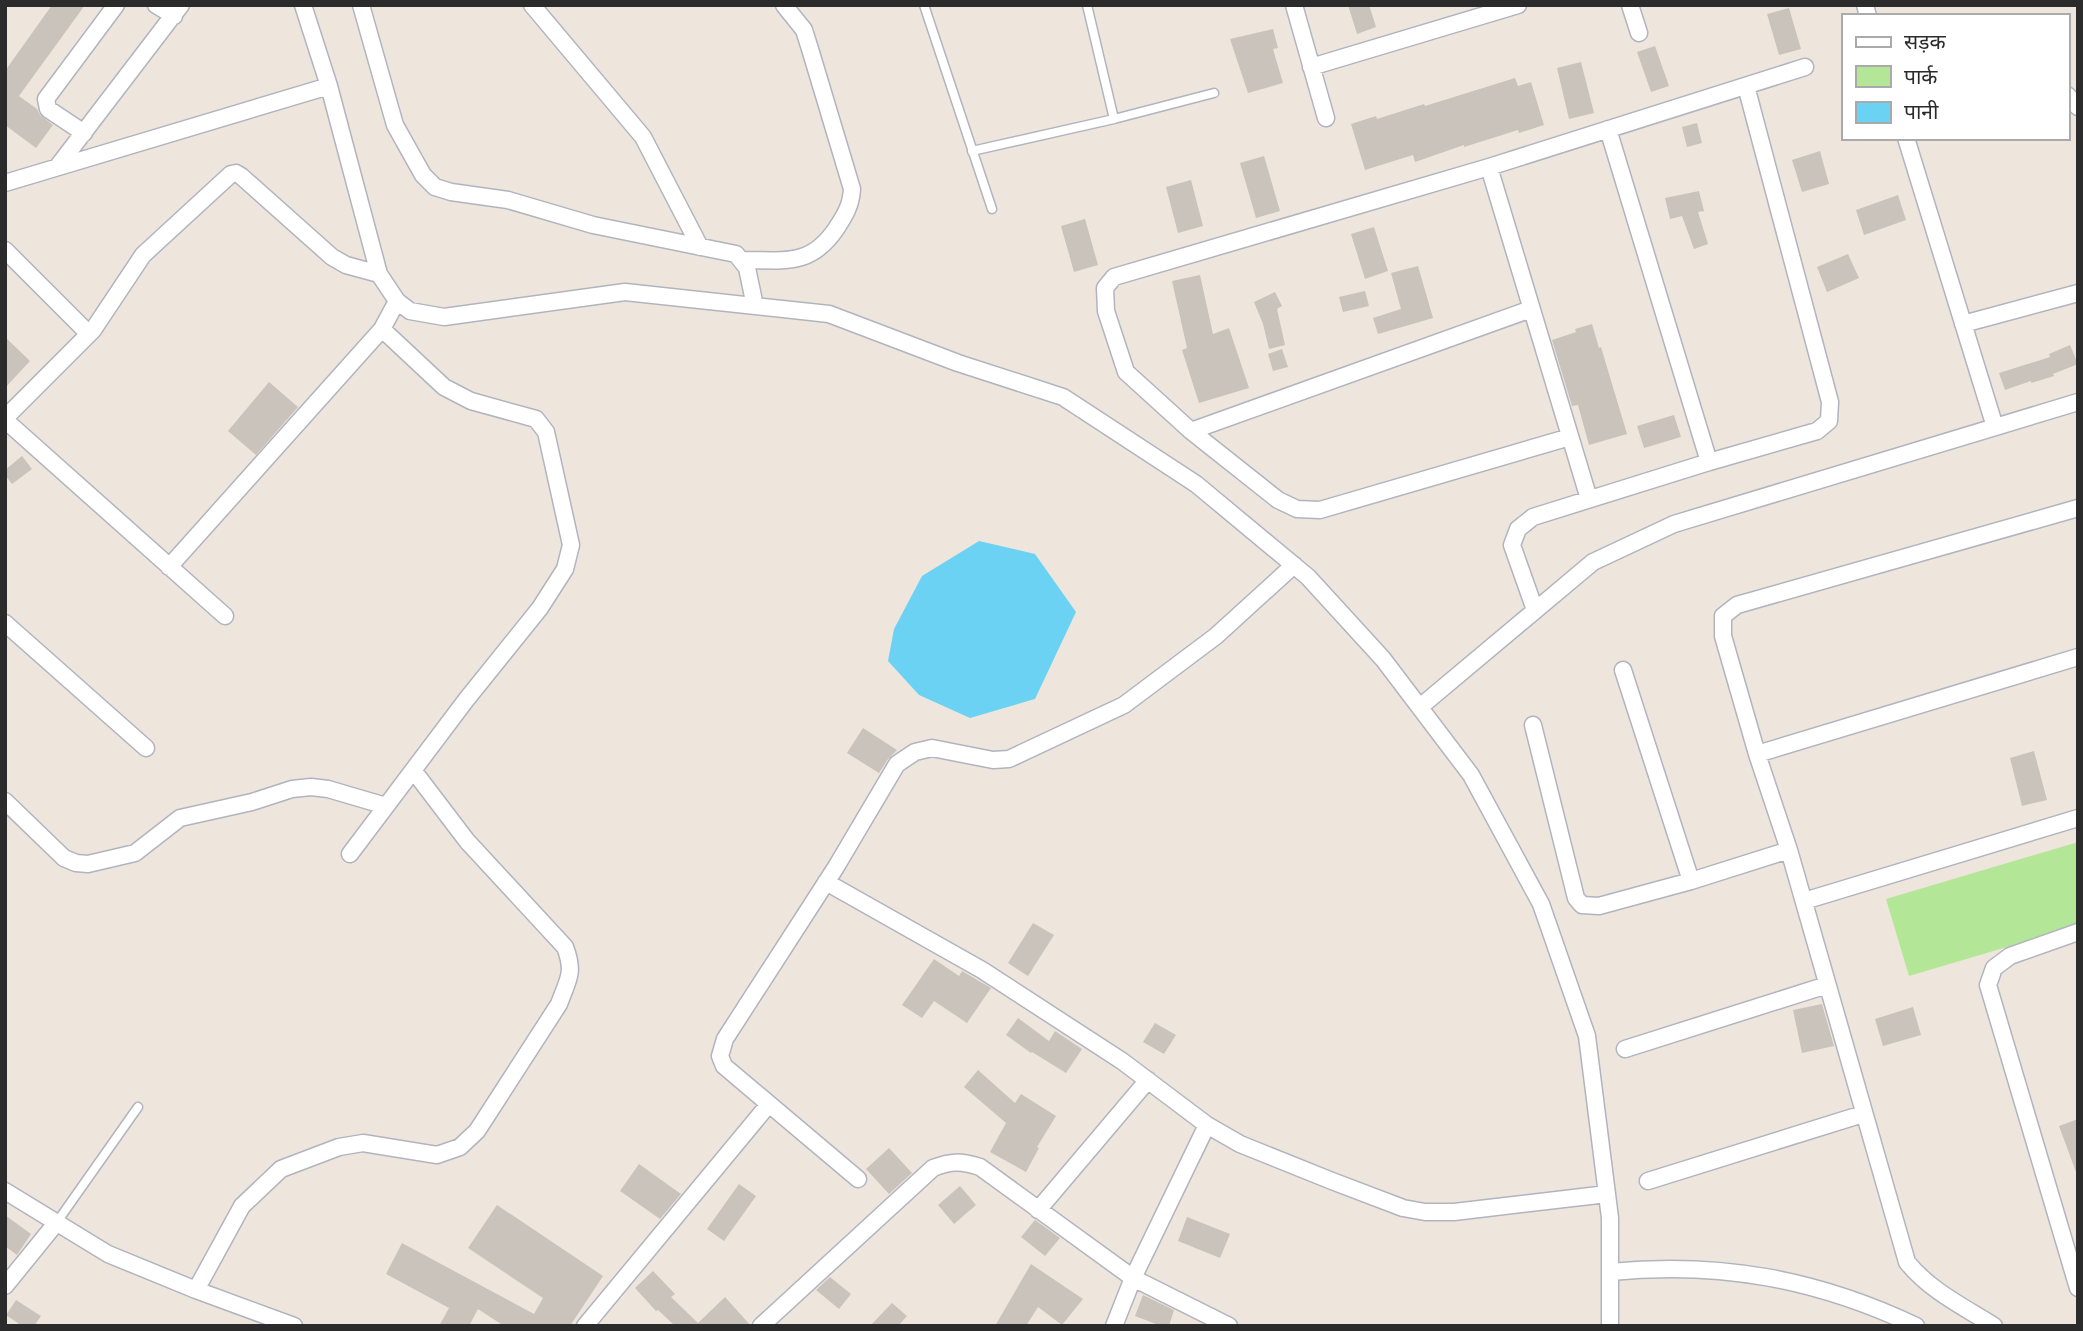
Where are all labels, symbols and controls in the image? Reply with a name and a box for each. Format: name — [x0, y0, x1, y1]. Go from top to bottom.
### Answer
legend — [1842, 14, 2069, 140]
text: सड़क — [1904, 29, 1946, 55]
text: पार्क — [1904, 64, 1938, 90]
text: पानी — [1904, 99, 1939, 125]

